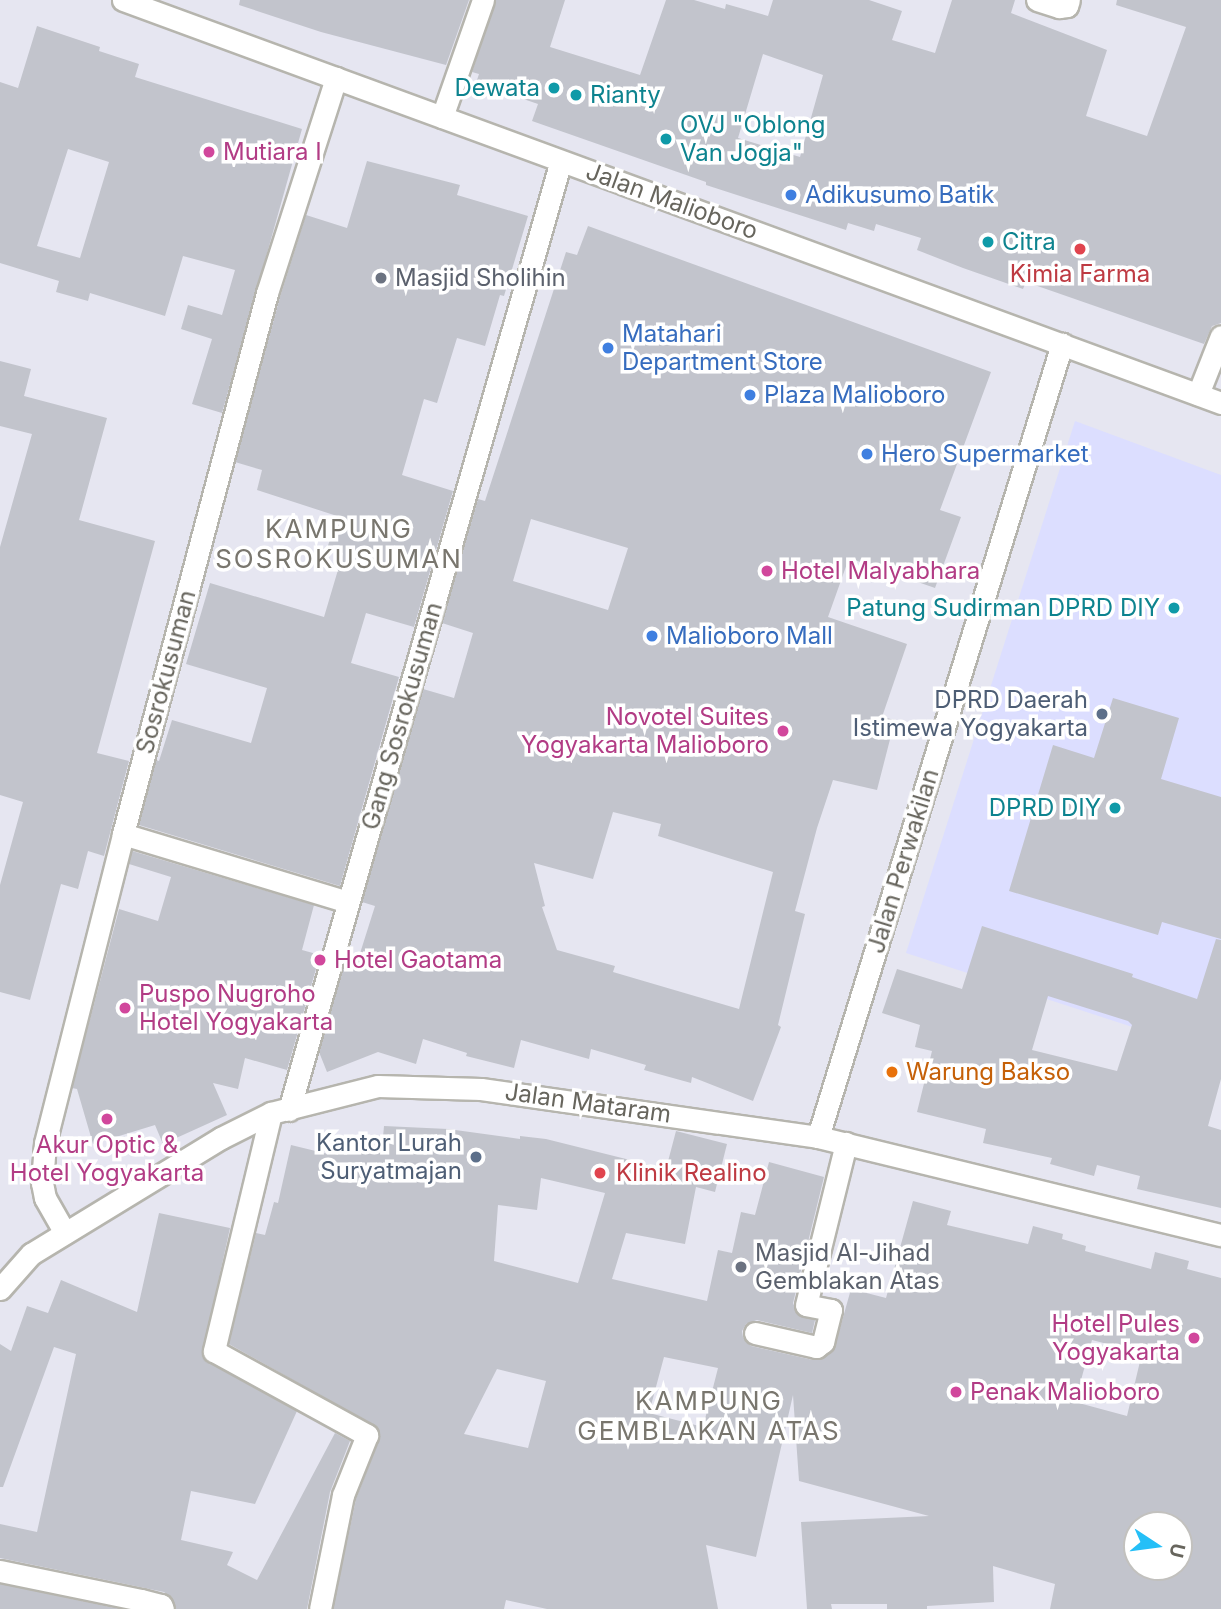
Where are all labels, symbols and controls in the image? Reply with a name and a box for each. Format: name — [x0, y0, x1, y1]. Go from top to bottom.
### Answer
place label: Dewata — [455, 74, 540, 102]
marker: Dewata — [546, 80, 562, 96]
place label: Rianty — [590, 81, 661, 109]
marker: Rianty — [568, 87, 584, 103]
place label: OVJ "Oblong Van Jogja" — [680, 111, 826, 167]
marker: OVJ "Oblong Van Jogja" — [658, 131, 674, 147]
place label: Mutiara I — [223, 138, 322, 166]
marker: Mutiara I — [201, 144, 217, 160]
street label: Jalan Malioboro — [582, 157, 762, 245]
place label: Adikusumo Batik — [805, 181, 994, 209]
marker: Adikusumo Batik — [783, 187, 799, 203]
place label: Citra — [1002, 228, 1056, 256]
marker: Citra — [980, 234, 996, 250]
marker: Kimia Farma — [1072, 241, 1088, 257]
place label: Kimia Farma — [1010, 260, 1150, 288]
place label: Masjid Sholihin — [395, 264, 566, 292]
marker: Masjid Sholihin — [373, 270, 389, 286]
place label: Matahari Department Store — [622, 320, 823, 376]
marker: Matahari Department Store — [600, 340, 616, 356]
place label: Plaza Malioboro — [764, 381, 945, 409]
marker: Plaza Malioboro — [742, 387, 758, 403]
place label: Hero Supermarket — [881, 440, 1089, 468]
marker: Hero Supermarket — [859, 446, 875, 462]
district label: KAMPUNG SOSROKUSUMAN — [217, 513, 461, 574]
place label: Hotel Malyabhara — [781, 557, 980, 585]
marker: Hotel Malyabhara — [759, 563, 775, 579]
street label: Sosrokusuman — [130, 587, 202, 757]
place label: Patung Sudirman DPRD DIY — [846, 594, 1160, 622]
street label: Gang Sosrokusuman — [356, 599, 448, 833]
marker: Patung Sudirman DPRD DIY — [1166, 600, 1182, 616]
place label: Malioboro Mall — [666, 622, 833, 650]
marker: Malioboro Mall — [644, 628, 660, 644]
place label: DPRD Daerah Istimewa Yogyakarta — [853, 686, 1088, 742]
place label: Novotel Suites Yogyakarta Malioboro — [521, 703, 769, 759]
marker: DPRD Daerah Istimewa Yogyakarta — [1094, 706, 1110, 722]
marker: Novotel Suites Yogyakarta Malioboro — [775, 723, 791, 739]
street label: Jalan Perwakilan — [861, 765, 945, 957]
place label: DPRD DIY — [989, 794, 1101, 822]
marker: DPRD DIY — [1107, 800, 1123, 816]
place label: Hotel Gaotama — [334, 946, 502, 974]
marker: Hotel Gaotama — [312, 952, 328, 968]
place label: Puspo Nugroho Hotel Yogyakarta — [139, 980, 333, 1036]
marker: Puspo Nugroho Hotel Yogyakarta — [117, 1000, 133, 1016]
place label: Warung Bakso — [906, 1058, 1070, 1086]
marker: Warung Bakso — [884, 1064, 900, 1080]
street label: Jalan Mataram — [503, 1077, 673, 1129]
marker: Akur Optic & Hotel Yogyakarta — [99, 1111, 115, 1127]
place label: Kantor Lurah Suryatmajan — [316, 1129, 462, 1185]
place label: Akur Optic & Hotel Yogyakarta — [10, 1131, 204, 1187]
marker: Kantor Lurah Suryatmajan — [468, 1149, 484, 1165]
place label: Klinik Realino — [616, 1159, 767, 1187]
marker: Klinik Realino — [590, 1163, 610, 1183]
place label: Masjid Al-Jihad Gemblakan Atas — [755, 1239, 940, 1295]
marker: Masjid Al-Jihad Gemblakan Atas — [733, 1259, 749, 1275]
place label: Hotel Pules Yogyakarta — [1052, 1310, 1180, 1366]
marker: Hotel Pules Yogyakarta — [1186, 1330, 1202, 1346]
place label: Penak Malioboro — [970, 1378, 1160, 1406]
marker: Penak Malioboro — [948, 1384, 964, 1400]
district label: KAMPUNG GEMBLAKAN ATAS — [579, 1385, 839, 1446]
north arrow — [1123, 1511, 1193, 1581]
text: U — [1164, 1541, 1190, 1560]

